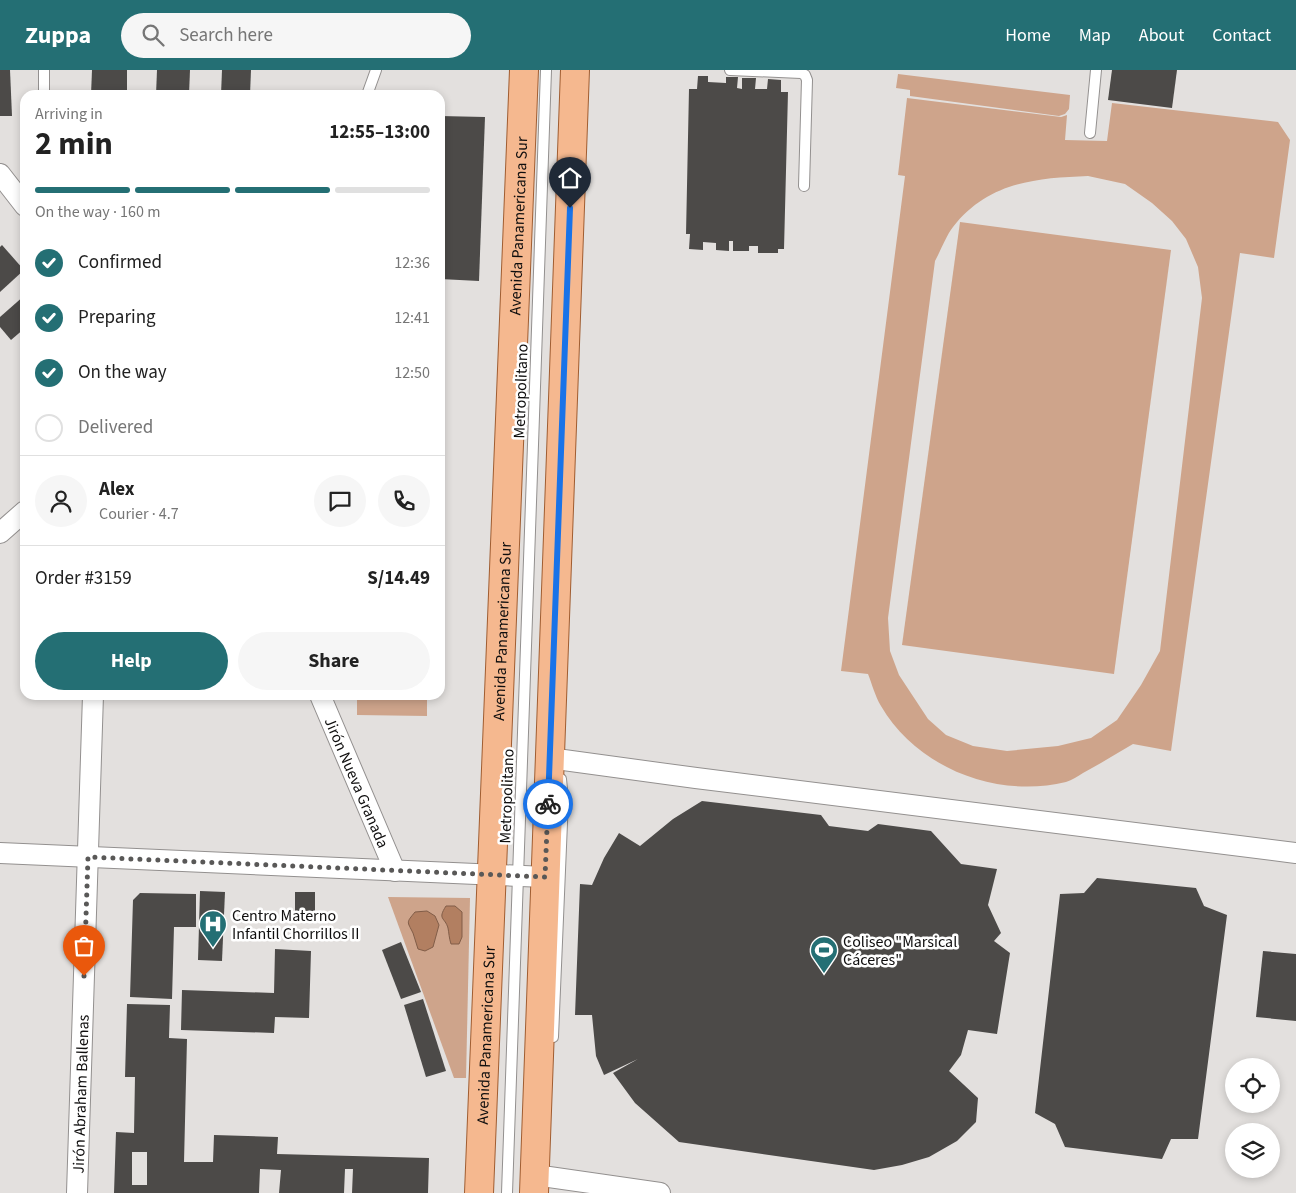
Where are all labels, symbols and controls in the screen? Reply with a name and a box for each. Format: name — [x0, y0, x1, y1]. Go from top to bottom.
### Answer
search box — [121, 13, 471, 58]
text: Zuppa — [25, 18, 91, 53]
icon: search — [139, 21, 167, 49]
text: Search here — [179, 22, 273, 49]
text: Home — [1005, 23, 1051, 48]
text: Map — [1079, 23, 1111, 48]
text: About — [1139, 23, 1184, 48]
text: Contact — [1212, 23, 1271, 48]
text: Arriving in — [35, 103, 103, 125]
text: 12:55–13:00 — [329, 119, 430, 146]
text: 2 min — [35, 121, 113, 167]
street label: Avenida Panamericana Sur — [504, 136, 533, 316]
pin — [549, 157, 591, 208]
icon: home — [556, 164, 584, 192]
text: On the way · 160 m — [35, 201, 160, 223]
icon: check — [35, 249, 63, 277]
text: Confirmed — [78, 249, 162, 276]
text: 12:36 — [394, 252, 430, 274]
icon: check — [35, 304, 63, 332]
text: Preparing — [78, 304, 156, 331]
text: 12:41 — [394, 307, 430, 329]
street label: Metropolitano — [508, 343, 534, 439]
icon: check — [35, 359, 63, 387]
text: On the way — [78, 359, 167, 386]
text: 12:50 — [394, 362, 430, 384]
text: Delivered — [78, 414, 153, 441]
button: person — [35, 475, 87, 527]
button: chat — [314, 475, 366, 527]
button: phone — [378, 475, 430, 527]
text: Alex — [99, 476, 135, 503]
text: Courier · 4.7 — [99, 503, 179, 525]
street label: Avenida Panamericana Sur — [488, 541, 517, 721]
text: Order #3159 — [35, 565, 132, 592]
text: S/14.49 — [367, 565, 430, 592]
button: Help — [35, 632, 228, 690]
button: Share — [238, 632, 430, 690]
street label: Jirón Nueva Granada — [319, 714, 394, 852]
street label: Metropolitano — [494, 748, 520, 844]
courier — [523, 779, 573, 829]
icon: bike — [534, 790, 562, 818]
place label: Centro Materno Infantil Chorrillos II — [232, 905, 359, 945]
hospital icon: Centro Materno Infantil Chorrillos II — [198, 909, 228, 948]
pin — [63, 925, 105, 976]
place label: Coliseo "Marsical Cáceres" — [843, 931, 957, 971]
icon: bag — [70, 932, 98, 960]
sports icon: Coliseo "Marsical Cáceres" — [809, 935, 839, 974]
street label: Avenida Panamericana Sur — [472, 945, 501, 1125]
street label: Jirón Abraham Ballenas — [68, 1014, 95, 1174]
map controls — [1225, 1058, 1280, 1178]
button: locate — [1225, 1058, 1280, 1113]
button: layers — [1225, 1123, 1280, 1178]

